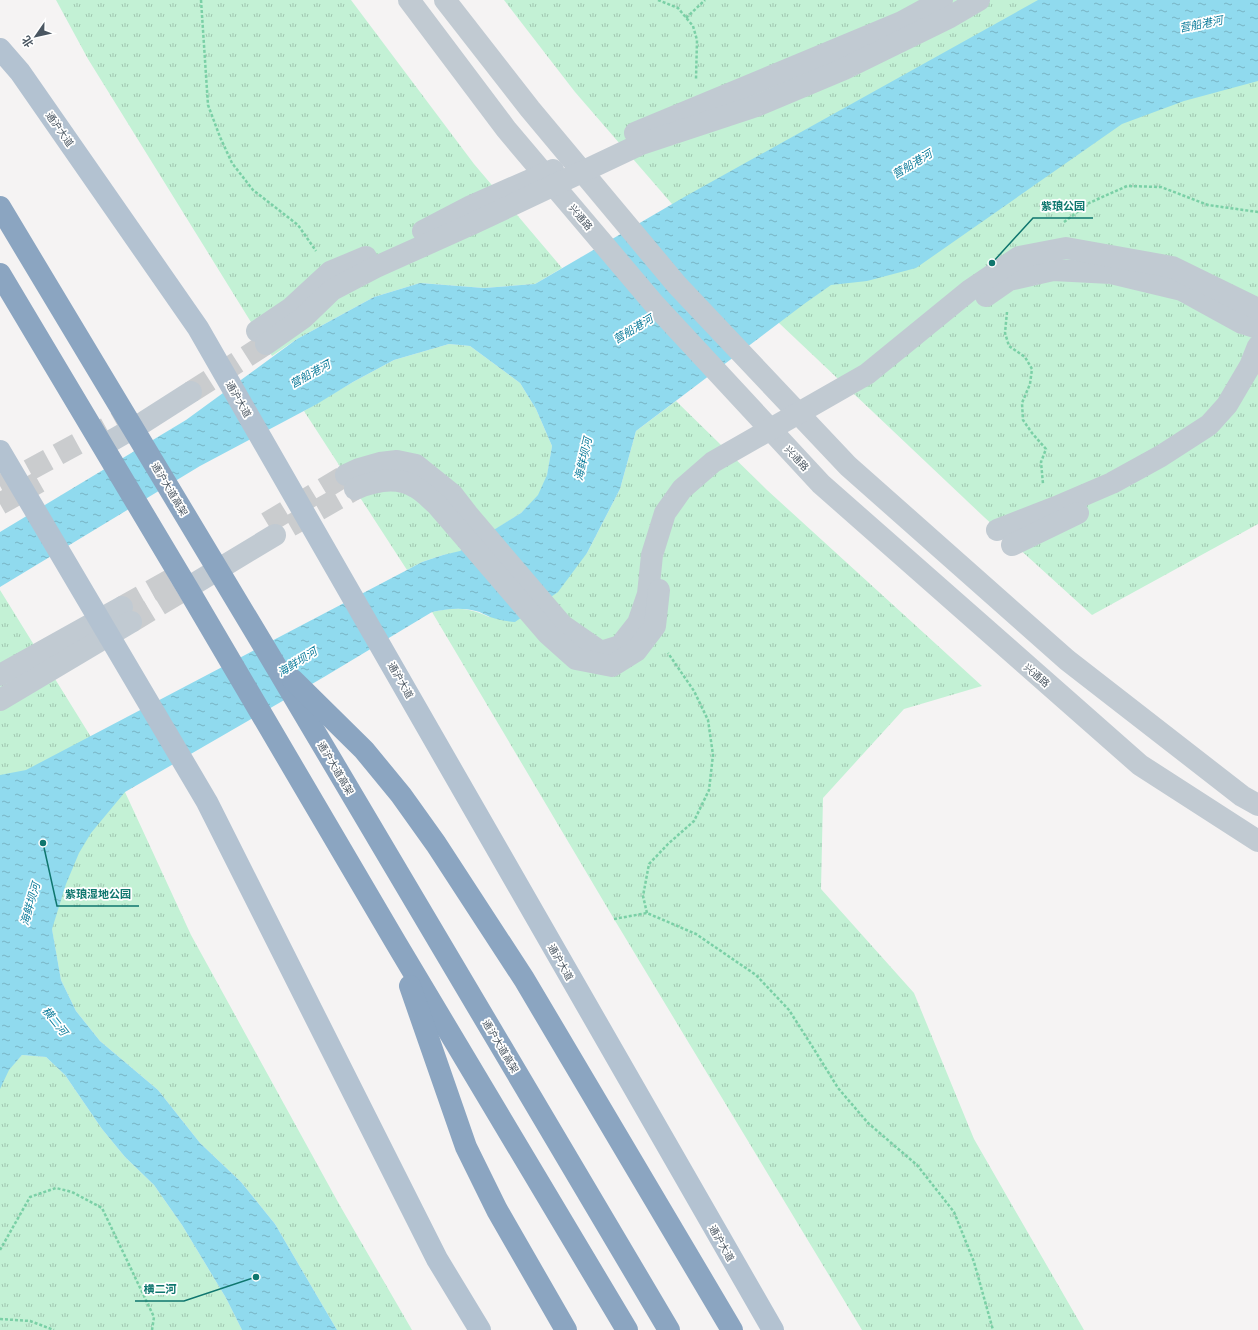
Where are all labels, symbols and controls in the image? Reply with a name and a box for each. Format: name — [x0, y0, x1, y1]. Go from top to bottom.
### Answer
water label: 营船港河 — [1178, 13, 1226, 35]
north arrow — [16, 16, 56, 56]
text: 北 — [19, 33, 37, 50]
street label: 通沪大道 — [43, 109, 76, 149]
water label: 营船港河 — [890, 146, 936, 181]
callout: 紫琅公园 — [1033, 195, 1093, 218]
text: 紫琅公园 — [1041, 199, 1085, 213]
street label: 兴通路 — [566, 202, 595, 233]
water label: 营船港河 — [611, 311, 657, 346]
water label: 营船港河 — [287, 356, 334, 391]
street label: 通沪大道 — [223, 379, 254, 420]
water label: 海鲜坝河 — [571, 434, 595, 482]
street label: 兴通路 — [782, 443, 812, 474]
street label: 通沪大道高架 — [149, 460, 191, 518]
water label: 海鲜坝河 — [275, 643, 321, 680]
street label: 通沪大道 — [385, 660, 416, 701]
street label: 兴通路 — [1021, 661, 1052, 690]
street label: 通沪大道高架 — [315, 739, 357, 797]
water label: 海鲜坝河 — [17, 879, 43, 927]
callout: 紫琅湿地公园 — [57, 883, 139, 906]
text: 紫琅湿地公园 — [65, 887, 131, 901]
street label: 通沪大道 — [545, 942, 576, 983]
water label: 横二河 — [39, 1004, 72, 1040]
street label: 通沪大道高架 — [480, 1017, 522, 1075]
street label: 通沪大道 — [706, 1223, 737, 1264]
callout: 横二河 — [135, 1278, 184, 1301]
text: 横二河 — [144, 1282, 177, 1296]

